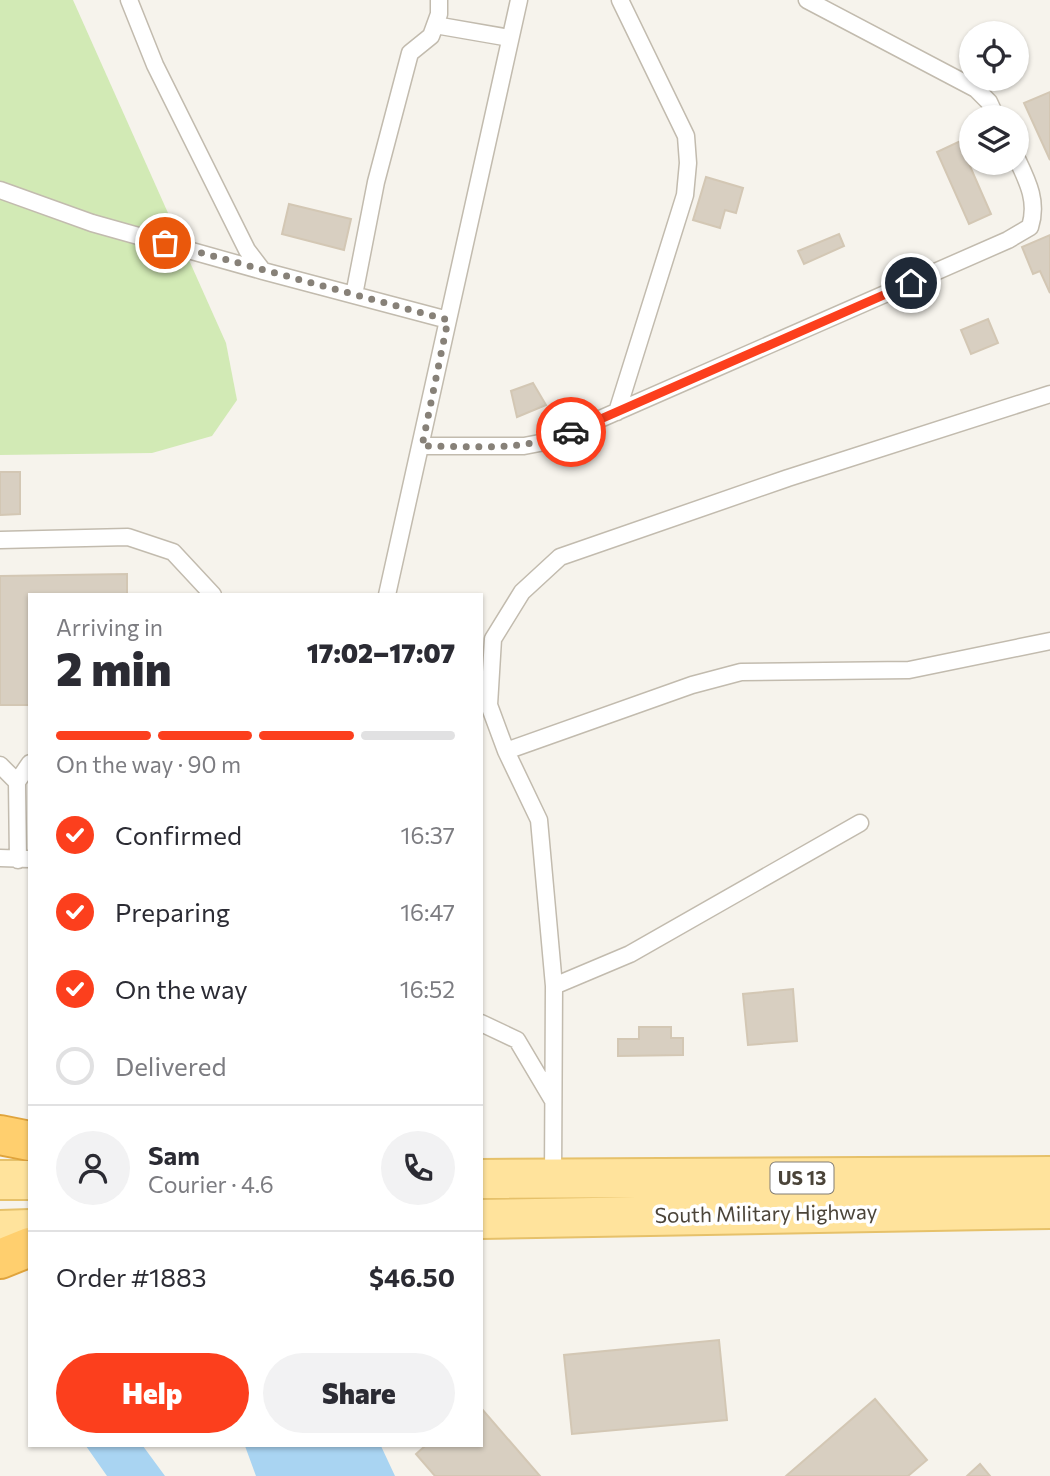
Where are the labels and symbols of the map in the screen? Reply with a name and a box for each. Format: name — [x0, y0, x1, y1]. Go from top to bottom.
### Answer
pin — [135, 213, 195, 273]
pin — [881, 253, 941, 313]
courier — [536, 397, 606, 467]
road number: US 13 — [770, 1162, 834, 1194]
street label: South Military Highway — [654, 1198, 878, 1227]

